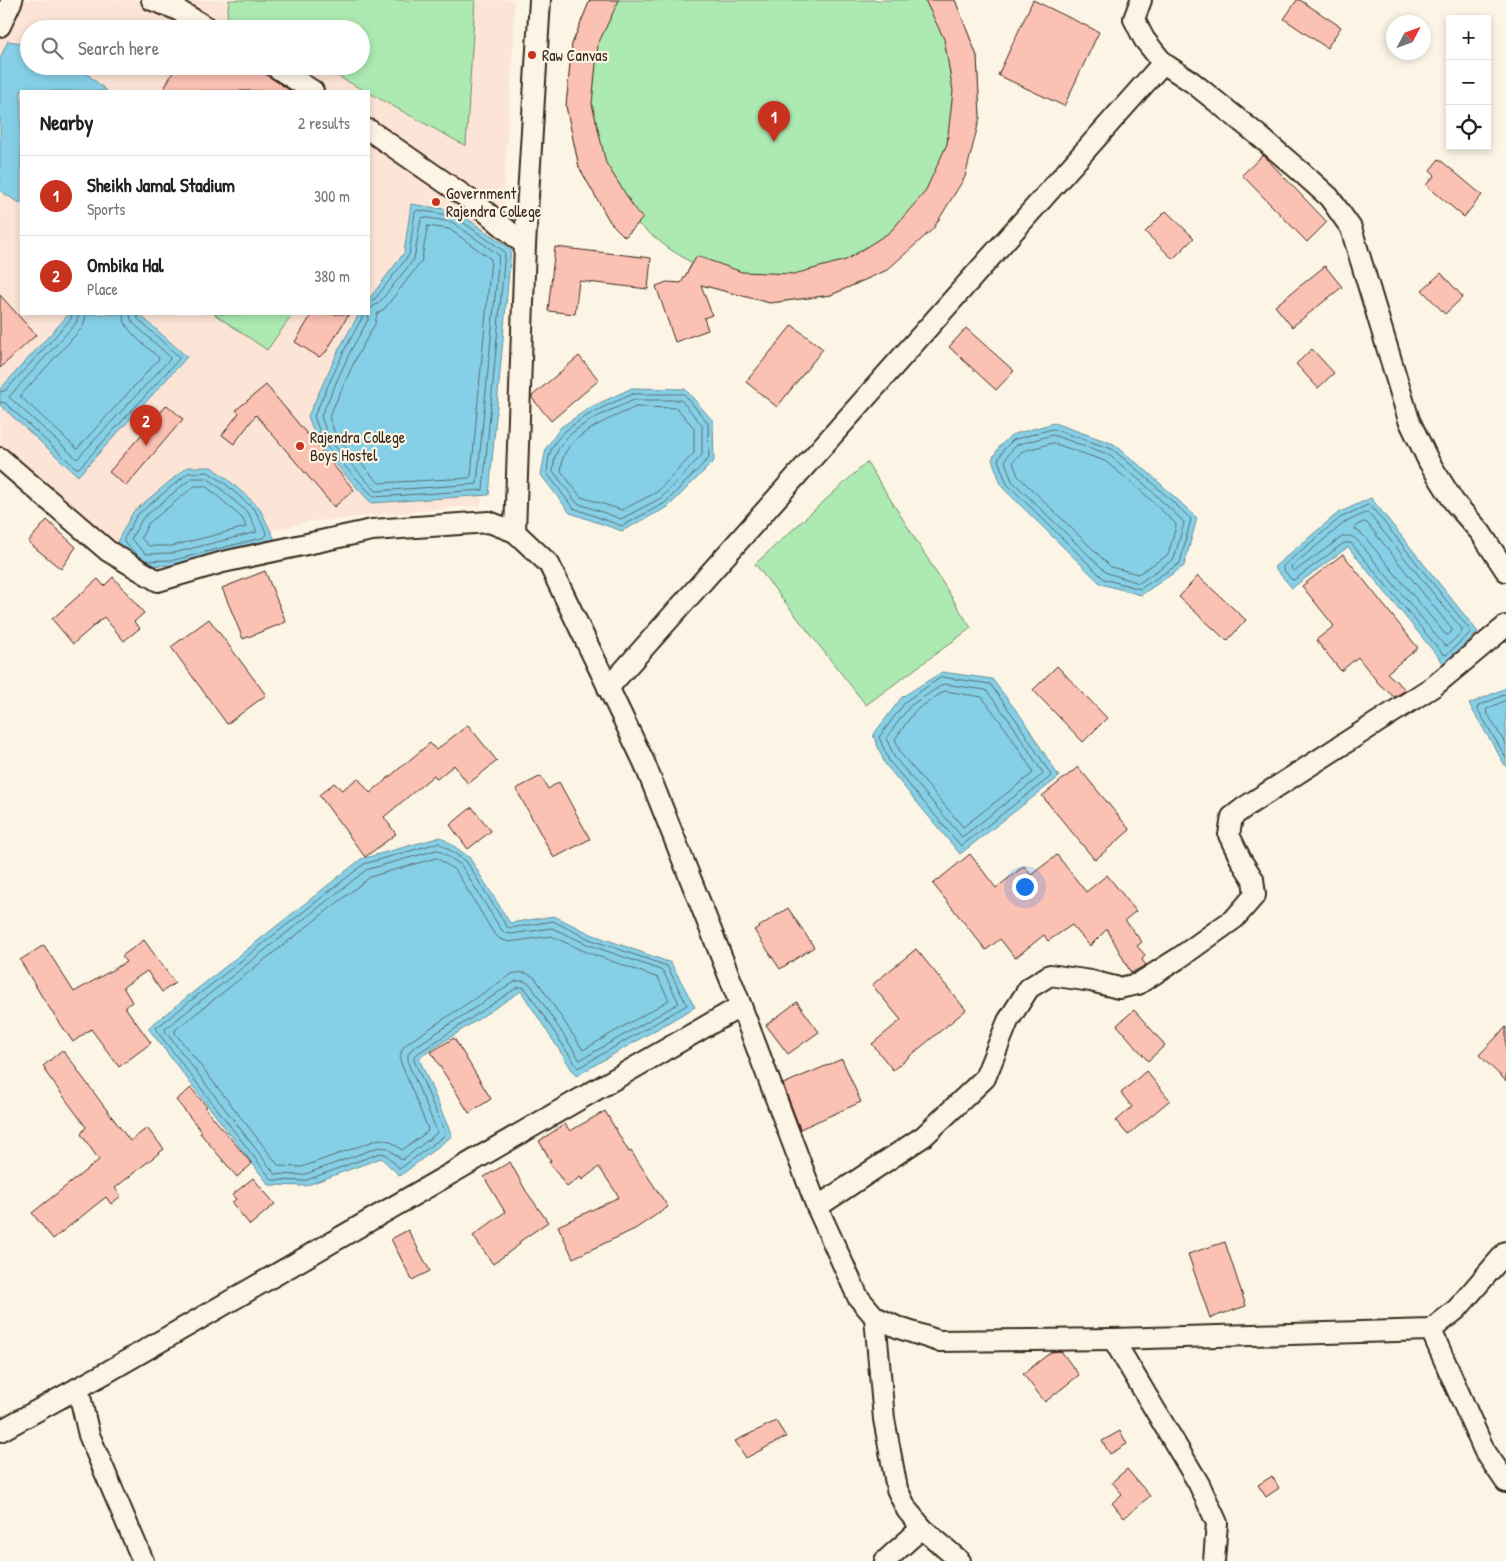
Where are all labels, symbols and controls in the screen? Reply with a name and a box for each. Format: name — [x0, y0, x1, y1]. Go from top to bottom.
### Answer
north arrow — [1386, 15, 1431, 60]
map controls — [1446, 15, 1491, 150]
button: + — [1446, 15, 1491, 60]
search box — [20, 20, 370, 75]
icon: search — [38, 34, 66, 62]
text: Search here — [78, 35, 159, 61]
place label: Raw Canvas — [542, 44, 608, 66]
marker: Raw Canvas — [526, 49, 538, 61]
button: − — [1446, 60, 1491, 105]
pin: 1 — [758, 101, 790, 142]
button: locate — [1446, 105, 1491, 150]
text: Nearby — [40, 108, 93, 137]
text: 2 results — [298, 112, 350, 134]
text: Sheikh Jamal Stadium — [87, 172, 235, 198]
place label: Government Rajendra College — [446, 182, 542, 222]
text: 1 — [53, 185, 59, 207]
text: 300 m — [314, 185, 350, 207]
marker: Government Rajendra College — [430, 196, 442, 208]
text: Sports — [87, 198, 125, 220]
text: Ombika Hal — [87, 252, 164, 278]
text: 2 — [52, 265, 60, 287]
text: 380 m — [314, 265, 350, 287]
text: Place — [87, 278, 118, 300]
pin: 2 — [130, 405, 162, 446]
place label: Rajendra College Boys Hostel — [310, 426, 406, 466]
marker: Rajendra College Boys Hostel — [294, 440, 306, 452]
your location — [1012, 874, 1038, 900]

